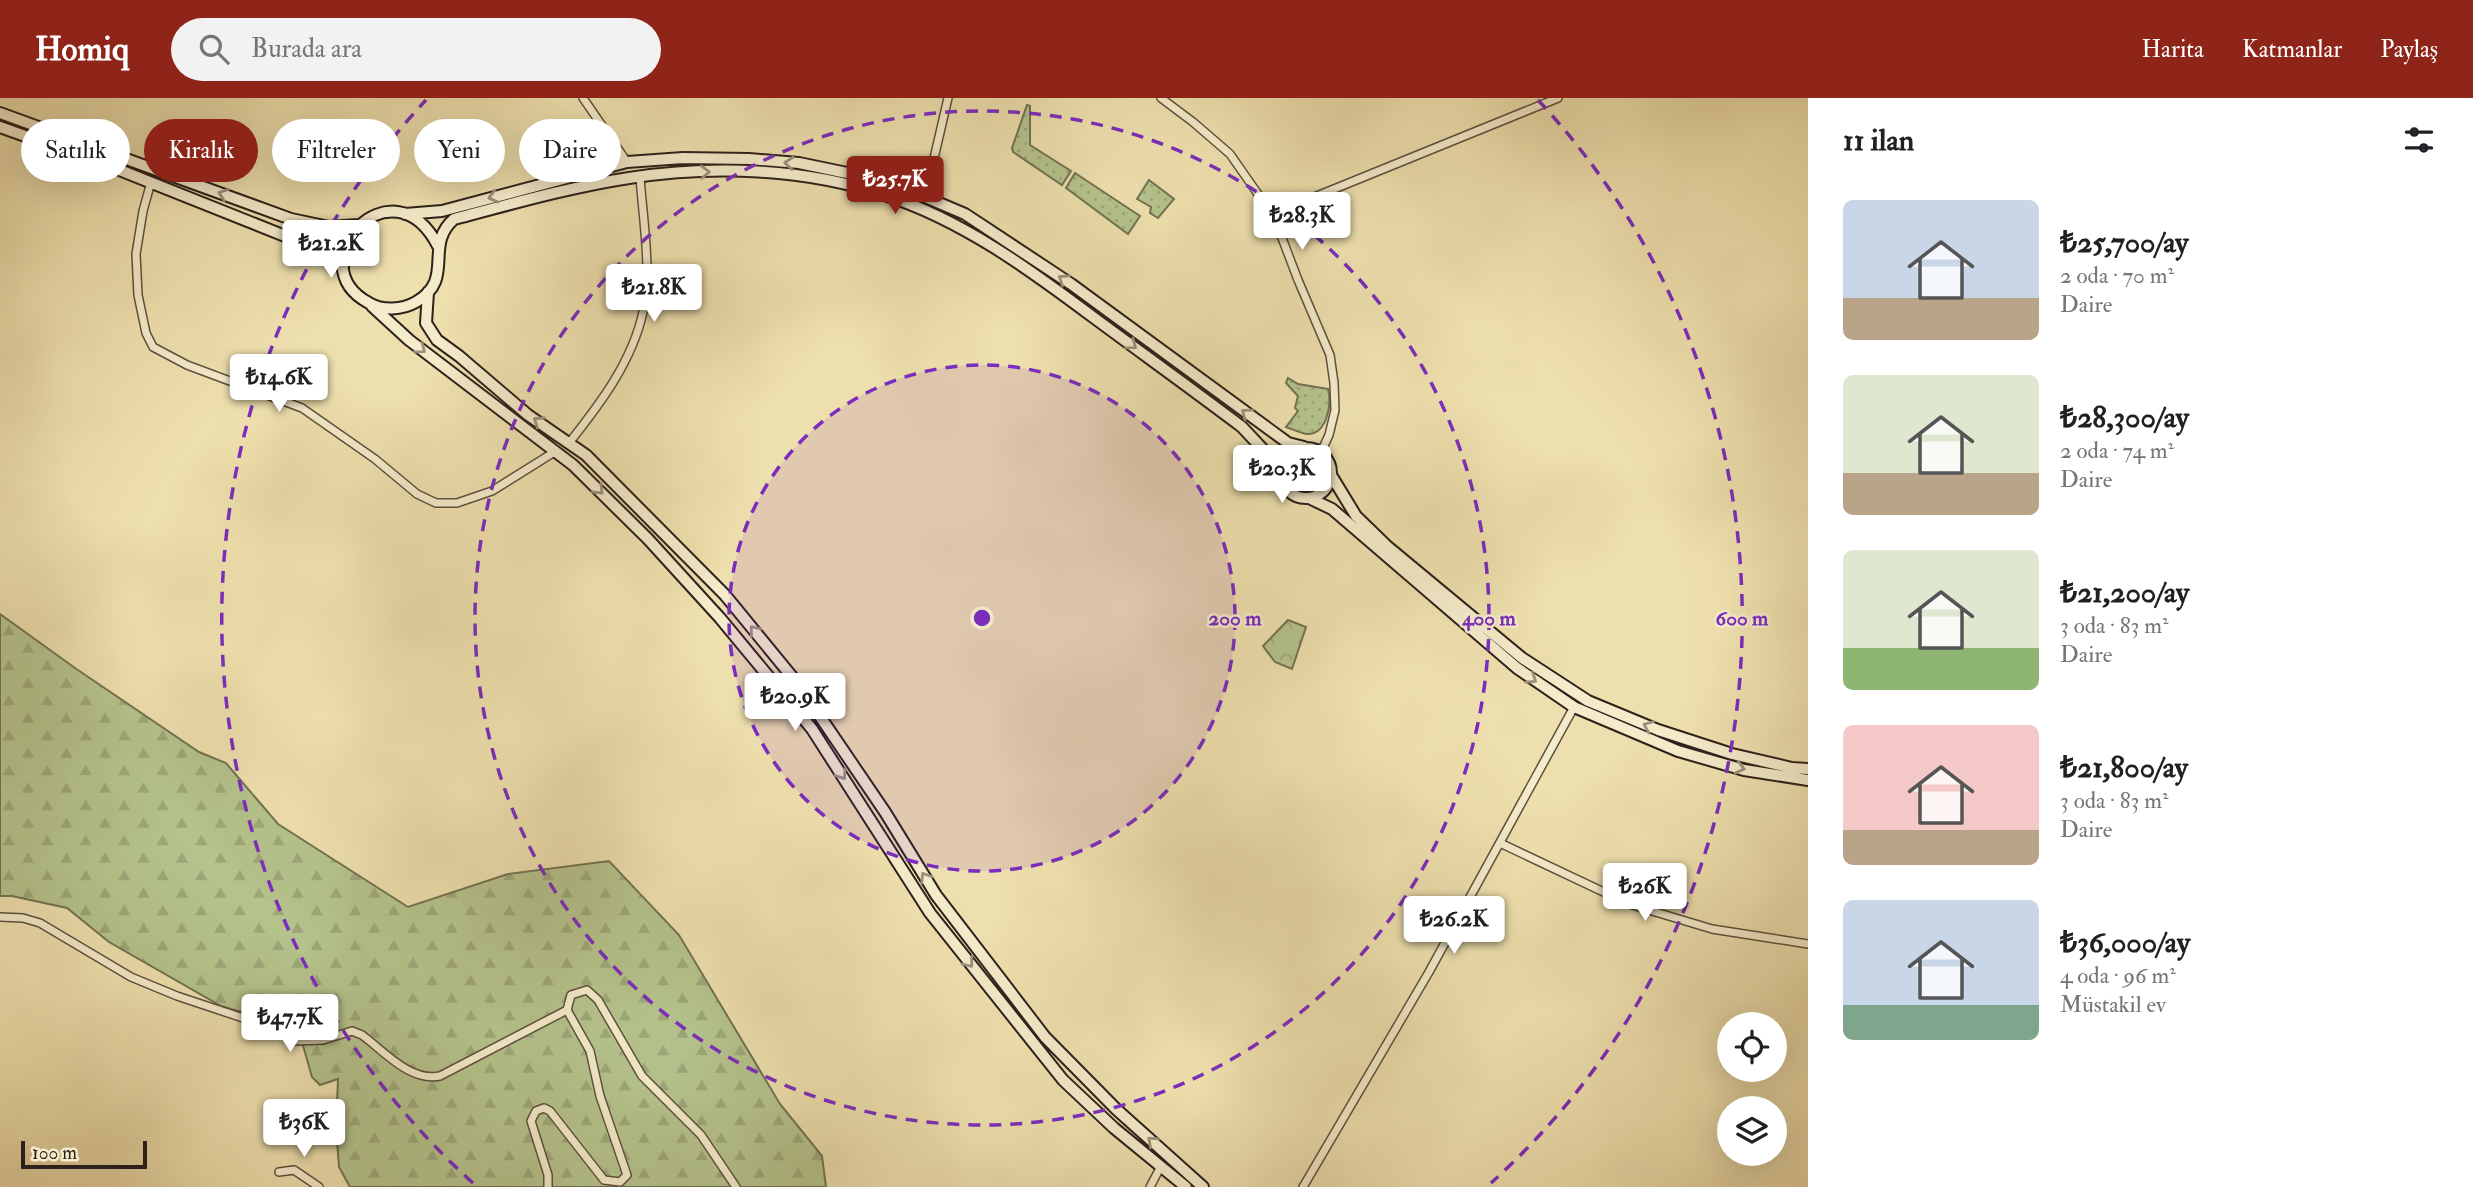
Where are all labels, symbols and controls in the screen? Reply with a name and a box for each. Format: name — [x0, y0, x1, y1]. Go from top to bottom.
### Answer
search box — [171, 18, 661, 81]
text: Homiq — [35, 29, 129, 70]
icon: search — [195, 30, 233, 68]
text: Burada ara — [251, 33, 362, 65]
text: Harita — [2141, 34, 2204, 65]
text: Katmanlar — [2242, 34, 2342, 65]
text: Paylaş — [2380, 34, 2438, 65]
chip: Satılık — [21, 119, 130, 182]
chip: Kiralık — [144, 119, 258, 182]
chip: Filtreler — [272, 119, 400, 182]
chip: Yeni — [414, 119, 505, 182]
chip: Daire — [519, 119, 621, 182]
icon: filters — [2400, 121, 2438, 159]
text: 11 ilan — [1843, 122, 1914, 159]
one-way arrow — [783, 156, 794, 171]
pin: ₺25.7K — [838, 156, 952, 216]
text: ₺25.7K — [863, 164, 927, 193]
one-way arrow — [700, 165, 711, 180]
one-way arrow — [217, 188, 229, 202]
one-way arrow — [487, 189, 499, 203]
pin: ₺28.3K — [1245, 192, 1359, 252]
text: ₺28.3K — [1270, 200, 1334, 229]
pin: ₺21.2K — [274, 220, 388, 280]
text: ₺25,700/ay — [2060, 224, 2188, 261]
text: ₺21.2K — [298, 228, 364, 257]
icon: home — [1899, 228, 1983, 312]
text: 2 oda · 70 m² — [2060, 261, 2174, 290]
pin: ₺21.8K — [597, 264, 711, 324]
text: ₺21.8K — [622, 272, 686, 301]
one-way arrow — [1058, 275, 1071, 287]
text: Daire — [2060, 290, 2112, 319]
one-way arrow — [1124, 337, 1137, 349]
one-way arrow — [414, 340, 426, 353]
pin: ₺14.6K — [222, 354, 336, 414]
text: ₺14.6K — [246, 362, 312, 391]
text: ₺28,300/ay — [2060, 399, 2189, 436]
icon: home — [1899, 403, 1983, 487]
one-way arrow — [1241, 409, 1254, 421]
one-way arrow — [533, 417, 546, 430]
text: 2 oda · 74 m² — [2060, 436, 2174, 465]
pin: ₺20.3K — [1225, 446, 1339, 505]
text: ₺20.3K — [1249, 453, 1315, 482]
text: Daire — [2060, 465, 2112, 494]
one-way arrow — [591, 482, 604, 495]
text: ₺21,200/ay — [2060, 574, 2189, 611]
icon: home — [1899, 578, 1983, 662]
text: 200 m — [1209, 605, 1262, 632]
text: 400 m — [1461, 605, 1516, 632]
text: 600 m — [1716, 605, 1769, 632]
centre of rings — [970, 606, 994, 630]
text: 3 oda · 83 m² — [2060, 611, 2169, 640]
one-way arrow — [749, 625, 762, 637]
text: Daire — [2060, 640, 2112, 669]
one-way arrow — [1525, 671, 1538, 684]
pin: ₺20.9K — [738, 674, 852, 733]
text: ₺20.9K — [761, 681, 829, 710]
one-way arrow — [1643, 720, 1655, 734]
text: ₺21,800/ay — [2060, 749, 2188, 786]
icon: home — [1899, 753, 1983, 837]
one-way arrow — [1734, 760, 1746, 774]
one-way arrow — [834, 767, 847, 780]
text: 3 oda · 83 m² — [2060, 786, 2169, 815]
text: Daire — [2060, 815, 2112, 844]
pin: ₺26K — [1604, 864, 1686, 923]
one-way arrow — [921, 871, 934, 884]
text: ₺26K — [1619, 871, 1671, 900]
pin: ₺26.2K — [1397, 896, 1511, 956]
text: ₺26.2K — [1420, 904, 1488, 933]
text: ₺36,000/ay — [2060, 924, 2190, 961]
icon: home — [1899, 928, 1983, 1012]
one-way arrow — [960, 955, 973, 968]
text: 4 oda · 96 m² — [2060, 961, 2176, 990]
text: Müstakil ev — [2060, 990, 2166, 1019]
pin: ₺47.7K — [233, 995, 347, 1054]
text: ₺47.7K — [257, 1002, 323, 1031]
map controls — [1717, 1012, 1787, 1166]
button: locate — [1717, 1012, 1787, 1082]
button: layers — [1717, 1096, 1787, 1166]
pin: ₺36K — [263, 1100, 345, 1159]
text: ₺36K — [279, 1107, 329, 1136]
one-way arrow — [1148, 1137, 1161, 1150]
scale bar — [21, 1138, 147, 1170]
text: 100 m — [32, 1141, 77, 1165]

